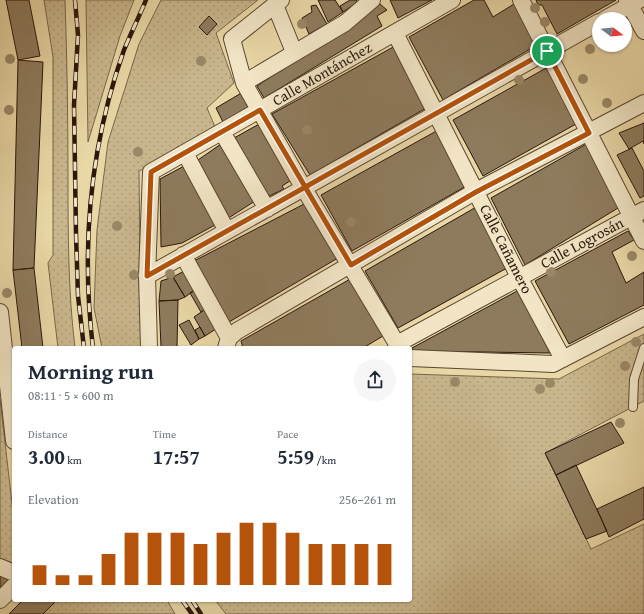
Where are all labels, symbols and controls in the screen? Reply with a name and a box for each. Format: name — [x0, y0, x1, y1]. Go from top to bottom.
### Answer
north arrow — [592, 12, 632, 52]
map controls — [592, 12, 632, 52]
pin — [530, 34, 564, 68]
street label: Calle Montánchez — [268, 36, 376, 111]
icon: arrive — [536, 40, 558, 62]
street label: Calle Cañamero — [475, 200, 538, 297]
street label: Calle Logrosán — [536, 212, 628, 273]
text: Morning run — [28, 355, 154, 387]
button: share — [354, 359, 396, 401]
text: 08:11 · 5 × 600 m — [28, 386, 114, 405]
text: Distance — [28, 426, 67, 442]
text: Time — [153, 426, 176, 442]
text: Pace — [277, 426, 298, 442]
text: 3.00 — [28, 442, 65, 471]
text: 17:57 — [153, 442, 200, 471]
text: 5:59 — [277, 442, 314, 471]
text: km — [65, 452, 82, 468]
text: /km — [314, 452, 336, 468]
text: Elevation — [28, 490, 79, 509]
text: 256–261 m — [339, 490, 396, 509]

